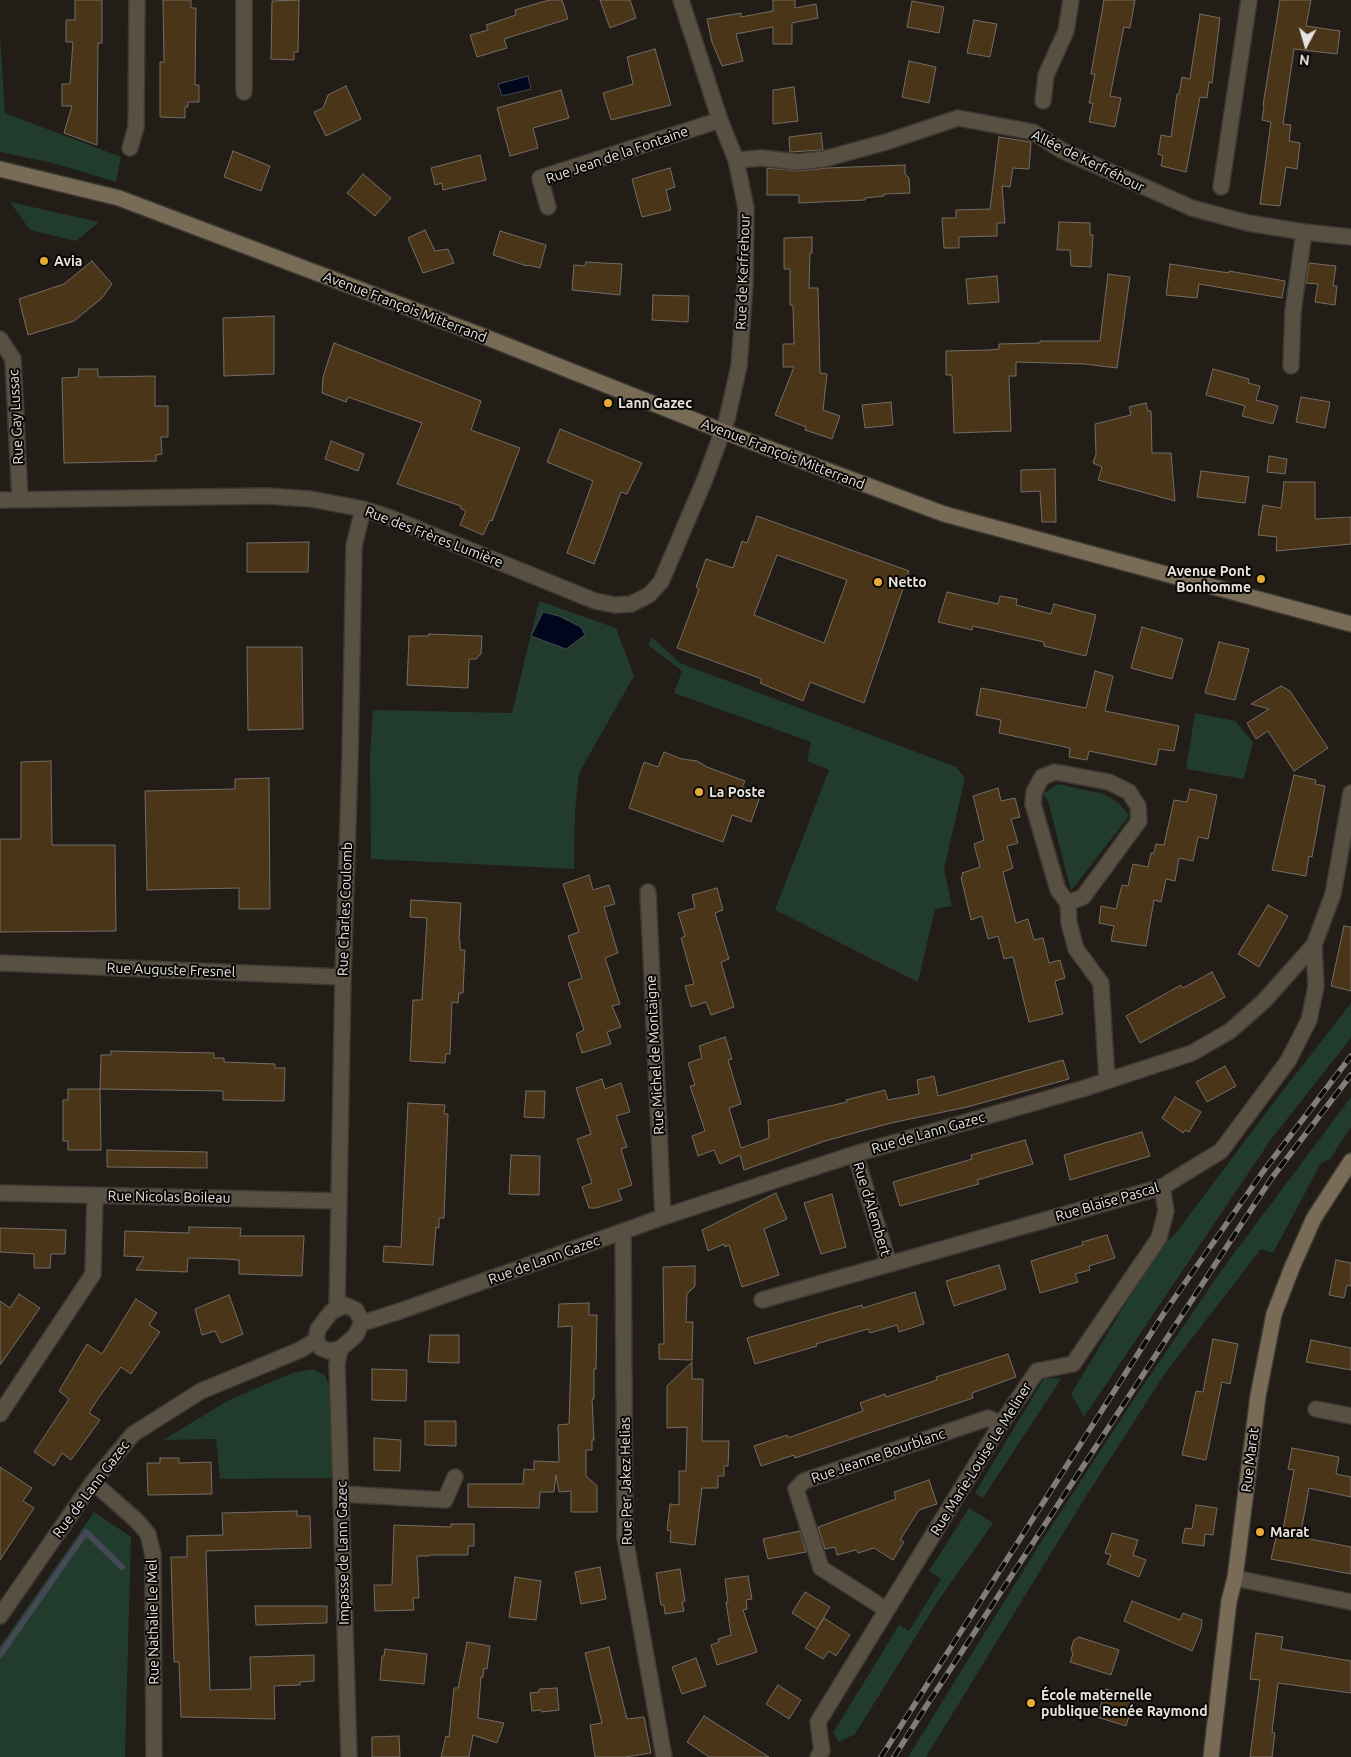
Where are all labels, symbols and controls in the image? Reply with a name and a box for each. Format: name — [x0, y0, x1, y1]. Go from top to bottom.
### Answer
north arrow — [1281, 20, 1331, 70]
text: N — [1298, 51, 1310, 68]
street label: Rue Jean de la Fontaine — [544, 123, 690, 187]
street label: Allée de Kerfréhour — [1029, 126, 1147, 196]
street label: Rue de Kerfrehour — [733, 214, 753, 330]
place label: Avia — [54, 253, 82, 269]
marker: Avia — [38, 255, 50, 267]
street label: Avenue François Mitterrand — [321, 268, 489, 346]
street label: Rue Gay Lussac — [5, 369, 27, 465]
place label: Lann Gazec — [618, 395, 692, 411]
marker: Lann Gazec — [602, 397, 614, 409]
street label: Avenue François Mitterrand — [699, 415, 867, 493]
street label: Rue des Frères Lumière — [363, 503, 505, 571]
place label: Avenue Pont Bonhomme — [1167, 563, 1251, 596]
marker: Avenue Pont Bonhomme — [1255, 573, 1267, 585]
place label: Netto — [888, 574, 927, 590]
marker: Netto — [872, 576, 884, 588]
place label: La Poste — [709, 784, 765, 800]
marker: La Poste — [693, 786, 705, 798]
street label: Rue Charles Coulomb — [334, 842, 356, 976]
street label: Rue Auguste Fresnel — [106, 959, 236, 981]
street label: Rue Michel de Montaigne — [642, 975, 668, 1135]
street label: Rue de Lann Gazec — [869, 1109, 987, 1157]
street label: Rue d'Alembert — [850, 1160, 894, 1258]
street label: Rue Blaise Pascal — [1053, 1179, 1161, 1225]
street label: Rue Nicolas Boileau — [107, 1188, 231, 1206]
street label: Rue de Lann Gazec — [486, 1232, 602, 1288]
street label: Rue Marie-Louise Le Meliner — [927, 1379, 1035, 1539]
street label: Rue Per Jakez Helias — [616, 1417, 636, 1545]
street label: Rue Jeanne Bourblanc — [809, 1425, 947, 1487]
street label: Rue Marat — [1238, 1427, 1262, 1493]
street label: Rue de Lann Gazec — [49, 1437, 133, 1541]
street label: Impasse de Lann Gazec — [333, 1481, 353, 1625]
place label: Marat — [1270, 1524, 1309, 1540]
marker: Marat — [1254, 1526, 1266, 1538]
street label: Rue Nathalie Le Mel — [144, 1559, 162, 1685]
place label: École maternelle publique Renée Raymond — [1041, 1687, 1208, 1720]
marker: École maternelle publique Renée Raymond — [1025, 1697, 1037, 1709]

